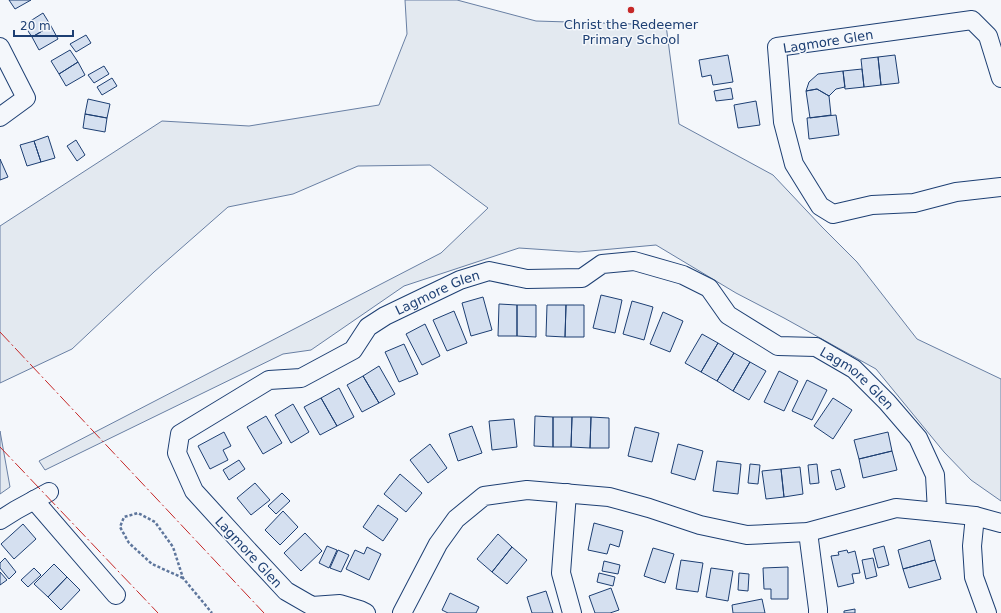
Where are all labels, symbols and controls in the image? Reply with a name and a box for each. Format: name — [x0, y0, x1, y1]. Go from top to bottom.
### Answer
marker: Christ the Redeemer Primary School — [626, 5, 636, 15]
scale bar — [14, 12, 73, 38]
place label: Christ the Redeemer Primary School — [564, 17, 699, 47]
text: 20 m — [20, 19, 51, 33]
street label: Lagmore Glen — [782, 27, 874, 56]
street label: Lagmore Glen — [393, 267, 482, 318]
street label: Lagmore Glen — [817, 344, 897, 412]
street label: Lagmore Glen — [212, 514, 285, 591]

